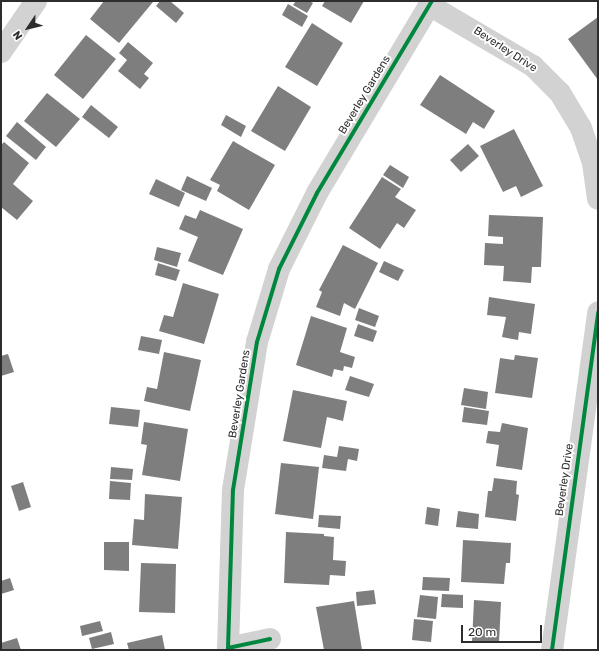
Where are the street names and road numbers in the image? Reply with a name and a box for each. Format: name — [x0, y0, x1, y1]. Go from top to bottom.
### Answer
street label: Beverley Drive — [471, 24, 539, 76]
street label: Beverley Gardens — [336, 53, 394, 137]
street label: Beverley Gardens — [226, 349, 254, 439]
street label: Beverley Drive — [553, 443, 577, 517]

